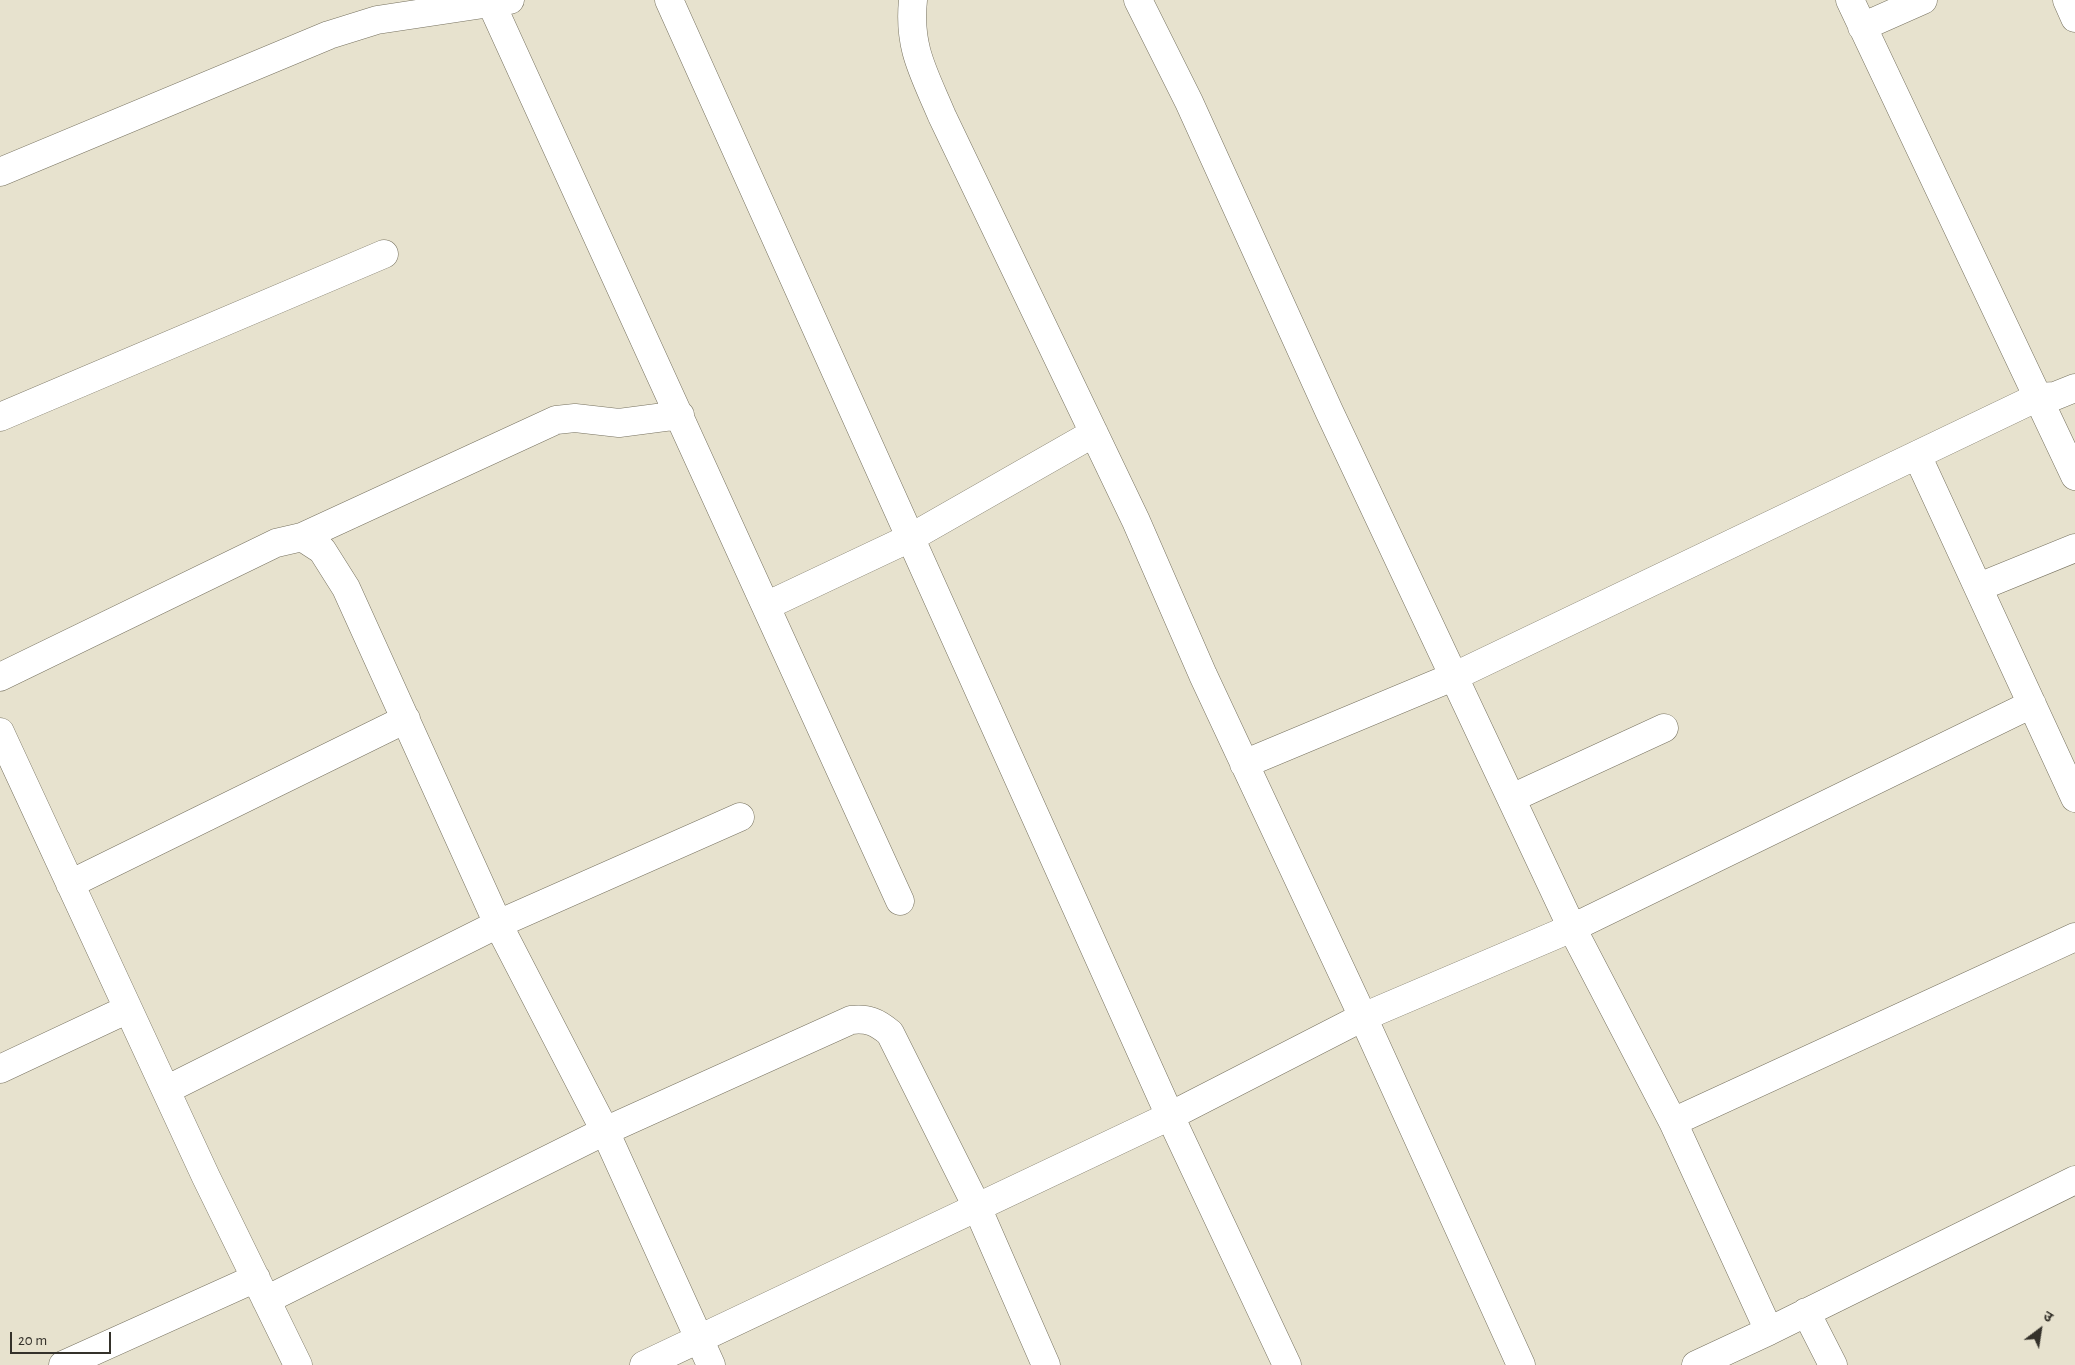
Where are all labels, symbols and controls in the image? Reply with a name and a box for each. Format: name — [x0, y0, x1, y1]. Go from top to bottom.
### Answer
north arrow — [2015, 1305, 2065, 1355]
text: उ — [2041, 1309, 2055, 1325]
scale bar — [12, 1322, 114, 1354]
text: 20 m — [18, 1333, 47, 1348]

